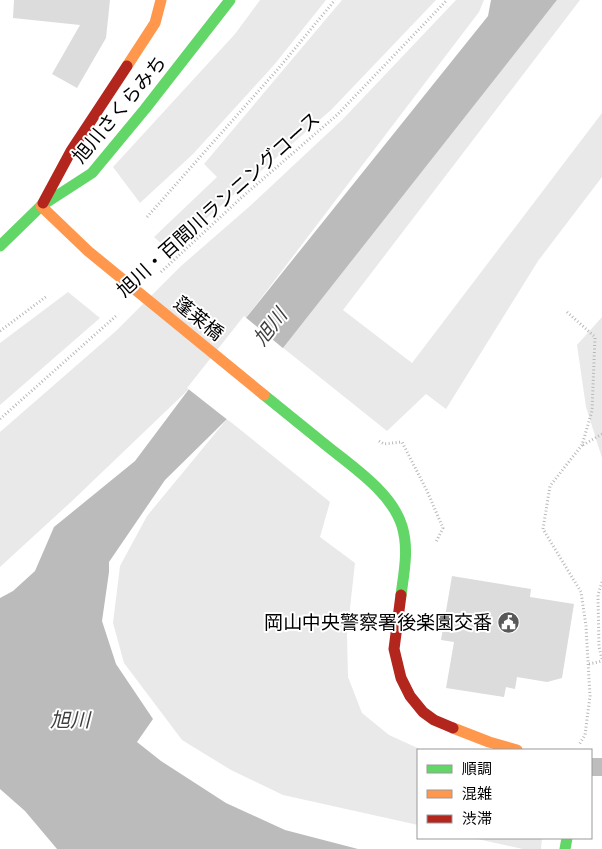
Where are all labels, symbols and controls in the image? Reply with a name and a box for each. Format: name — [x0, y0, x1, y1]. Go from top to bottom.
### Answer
street label: 旭川さくらみち — [66, 50, 172, 169]
street label: 旭川・百間川ランニングコース — [111, 106, 326, 303]
street label: 蓬莱橋 — [168, 290, 229, 347]
water label: 旭川 — [247, 301, 295, 352]
place label: 岡山中央警察署後楽園交番 — [264, 609, 492, 636]
public building icon: 岡山中央警察署後楽園交番 — [496, 610, 520, 634]
water label: 旭川 — [50, 706, 92, 735]
legend — [417, 749, 592, 839]
text: 順調 — [462, 758, 492, 780]
text: 混雑 — [462, 783, 492, 805]
text: 渋滞 — [462, 808, 492, 830]

